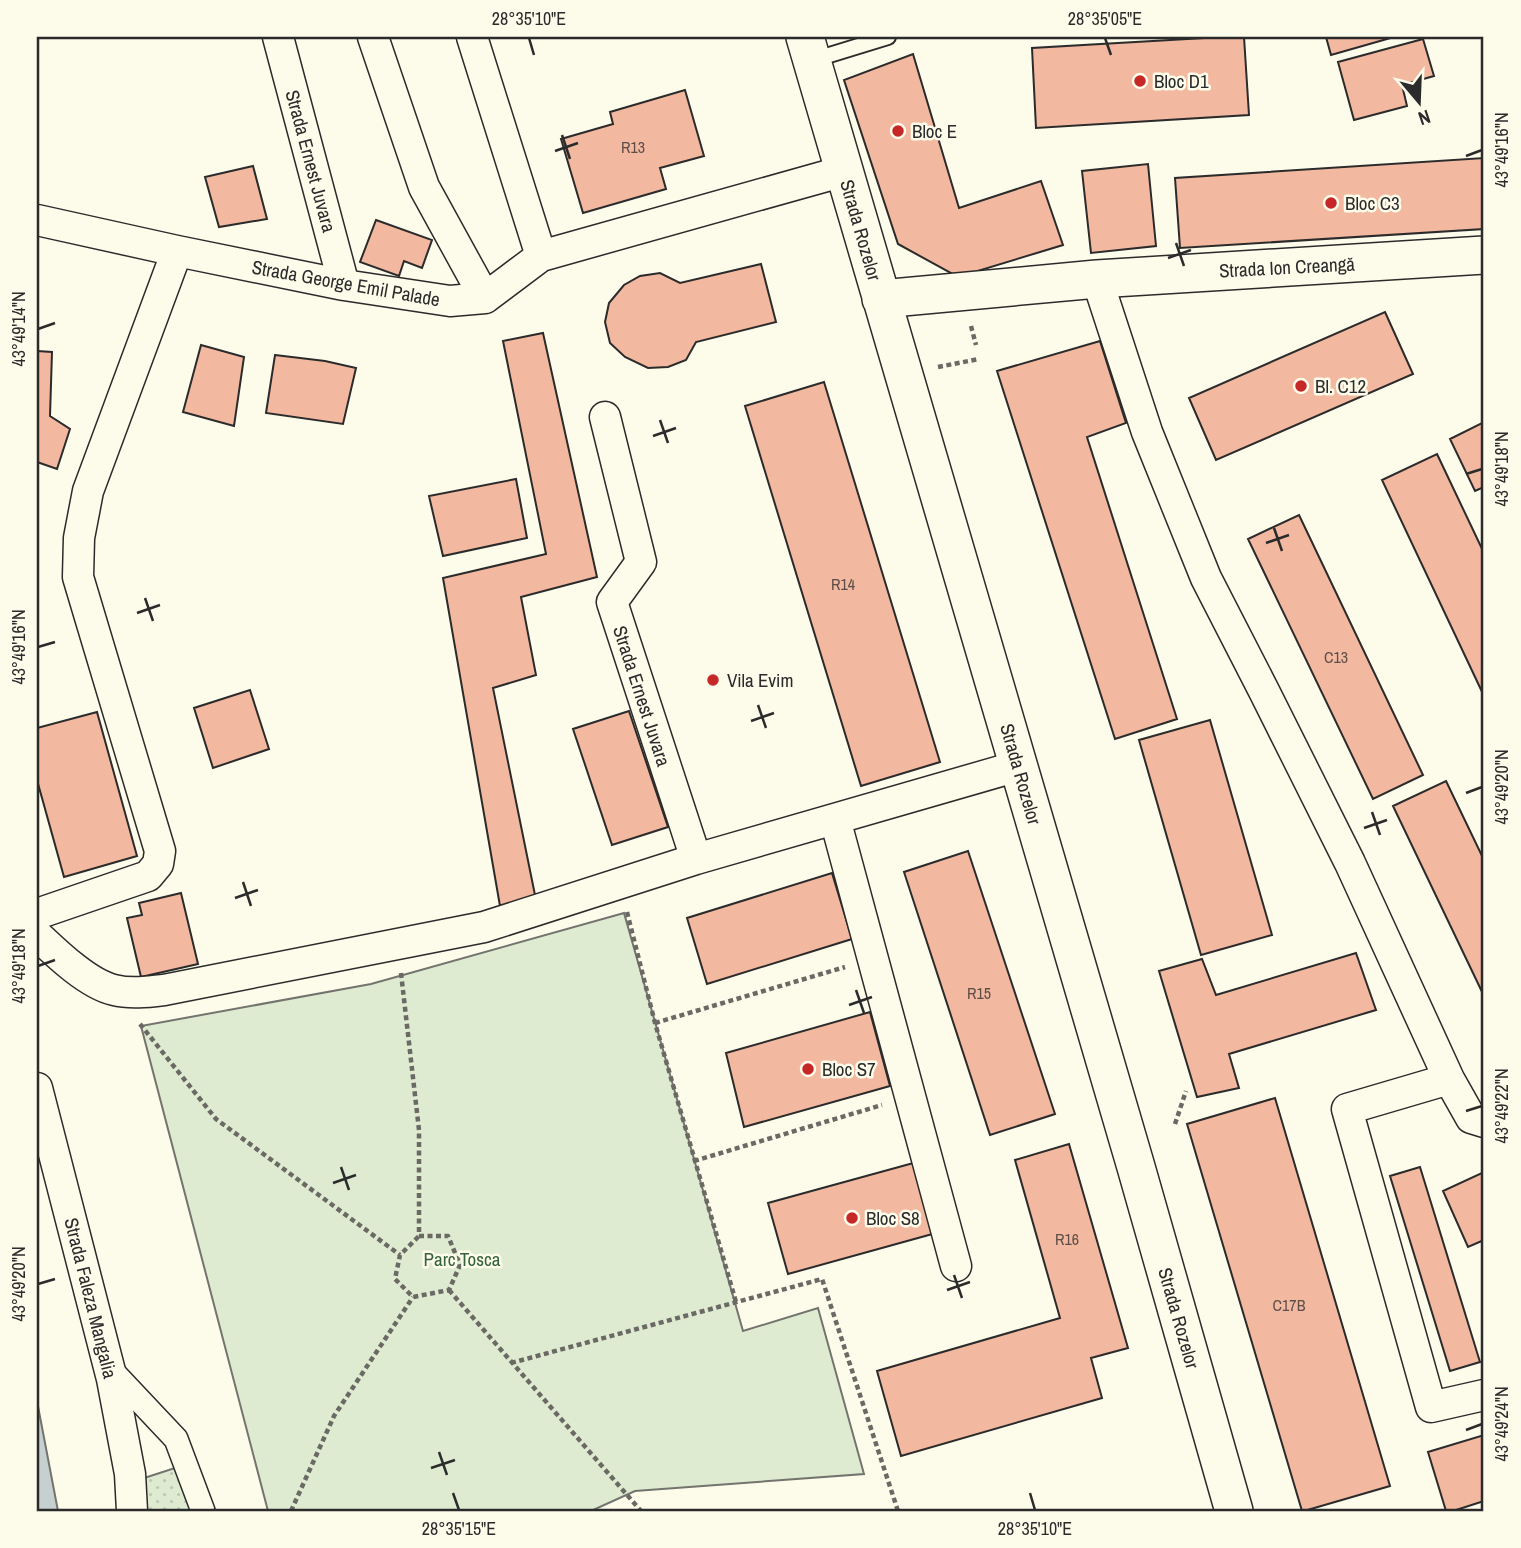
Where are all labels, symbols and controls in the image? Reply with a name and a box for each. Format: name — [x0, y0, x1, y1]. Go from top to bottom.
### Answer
text: 28°35'10"E — [492, 6, 566, 31]
text: 28°35'05"E — [1068, 6, 1142, 31]
north arrow — [1384, 66, 1454, 136]
place label: Bloc D1 — [1154, 68, 1209, 94]
marker: Bloc D1 — [1132, 73, 1148, 89]
street label: Strada Ernest Juvara — [280, 87, 343, 235]
text: N — [1415, 104, 1434, 132]
text: 43°49'16"N — [1489, 112, 1514, 188]
place label: Bloc E — [912, 118, 957, 144]
marker: Bloc E — [890, 123, 906, 139]
house number: R13 — [621, 136, 645, 158]
street label: Strada Rozelor — [834, 176, 888, 284]
place label: Bloc C3 — [1345, 190, 1400, 216]
marker: Bloc C3 — [1323, 195, 1339, 211]
street label: Strada Ion Creangă — [1218, 250, 1356, 284]
street label: Strada George Emil Palade — [250, 254, 442, 312]
text: 43°49'14"N — [6, 291, 31, 367]
place label: Bl. C12 — [1315, 373, 1366, 399]
marker: Bl. C12 — [1293, 378, 1309, 394]
text: 43°49'18"N — [1489, 431, 1514, 507]
house number: R14 — [831, 573, 855, 595]
text: 43°49'16"N — [6, 609, 31, 685]
street label: Strada Ernest Juvara — [607, 622, 677, 770]
house number: C13 — [1324, 646, 1348, 668]
place label: Vila Evim — [727, 667, 793, 693]
marker: Vila Evim — [705, 672, 721, 688]
street label: Strada Rozelor — [994, 720, 1048, 828]
text: 43°49'20"N — [1489, 749, 1514, 825]
text: 43°49'18"N — [6, 928, 31, 1004]
house number: R15 — [967, 982, 991, 1004]
place label: Bloc S7 — [822, 1056, 876, 1082]
marker: Bloc S7 — [800, 1061, 816, 1077]
text: 43°49'22"N — [1489, 1068, 1514, 1144]
place label: Bloc S8 — [866, 1205, 920, 1231]
marker: Bloc S8 — [844, 1210, 860, 1226]
street label: Strada Faleza Mangalia — [58, 1215, 124, 1381]
house number: R16 — [1055, 1228, 1079, 1250]
text: 43°49'20"N — [6, 1246, 31, 1322]
park label: Parc Tosca — [424, 1246, 501, 1272]
street label: Strada Rozelor — [1152, 1264, 1206, 1372]
house number: C17B — [1273, 1294, 1306, 1316]
text: 43°49'24"N — [1489, 1386, 1514, 1462]
text: 28°35'15"E — [422, 1516, 496, 1541]
text: 28°35'10"E — [998, 1516, 1072, 1541]

